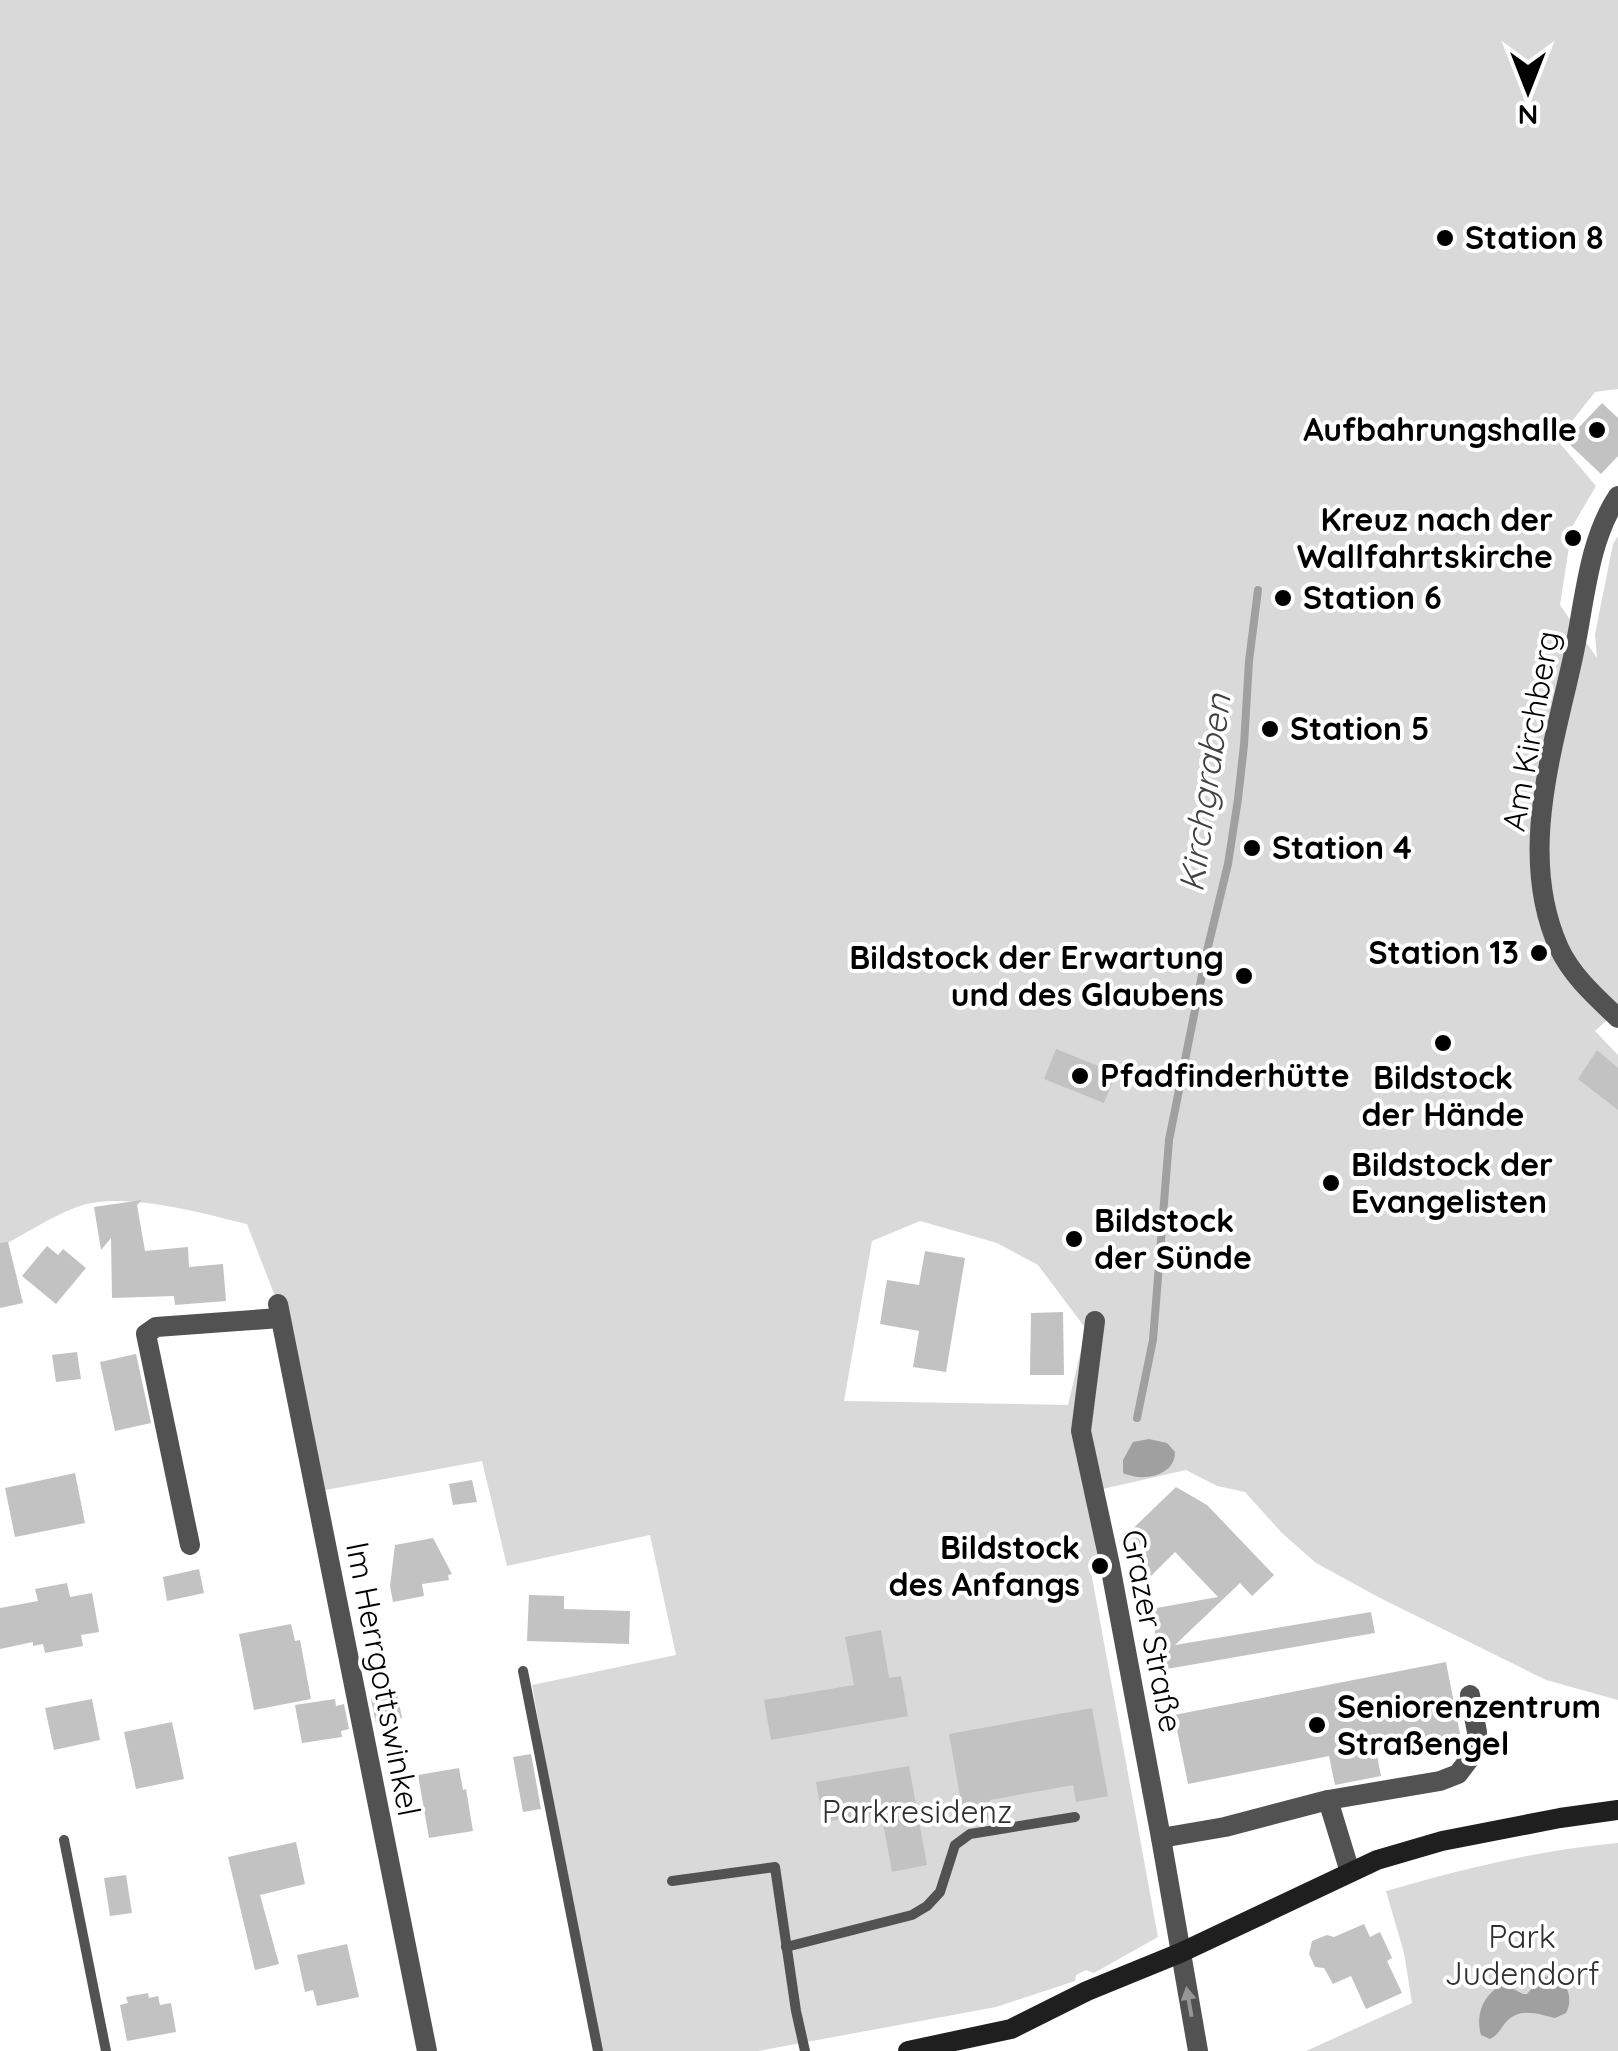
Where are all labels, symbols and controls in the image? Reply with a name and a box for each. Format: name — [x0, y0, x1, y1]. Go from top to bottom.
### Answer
north arrow — [1478, 40, 1578, 140]
text: N — [1518, 98, 1538, 133]
place label: Station 8 — [1465, 217, 1603, 257]
marker: Station 8 — [1434, 227, 1456, 249]
place label: Aufbahrungshalle — [1303, 409, 1577, 449]
marker: Aufbahrungshalle — [1586, 419, 1608, 441]
place label: Kreuz nach der Wallfahrtskirche — [1297, 499, 1553, 576]
marker: Kreuz nach der Wallfahrtskirche — [1562, 527, 1584, 549]
place label: Station 6 — [1303, 577, 1442, 617]
marker: Station 6 — [1272, 587, 1294, 609]
street label: Am Kirchberg — [1493, 628, 1567, 834]
water label: Kirchgraben — [1168, 690, 1240, 895]
place label: Station 5 — [1290, 708, 1429, 748]
marker: Station 5 — [1259, 718, 1281, 740]
place label: Station 4 — [1272, 827, 1412, 867]
marker: Station 4 — [1241, 837, 1263, 859]
place label: Station 13 — [1368, 932, 1519, 972]
place label: Bildstock der Erwartung und des Glaubens — [849, 937, 1224, 1014]
marker: Station 13 — [1528, 942, 1550, 964]
marker: Bildstock der Erwartung und des Glaubens — [1233, 965, 1255, 987]
marker: Bildstock der Hände — [1432, 1032, 1454, 1054]
place label: Pfadfinderhütte — [1100, 1055, 1350, 1095]
place label: Bildstock der Hände — [1362, 1057, 1524, 1134]
marker: Pfadfinderhütte — [1069, 1065, 1091, 1087]
place label: Bildstock der Evangelisten — [1351, 1144, 1553, 1221]
marker: Bildstock der Evangelisten — [1320, 1172, 1342, 1194]
place label: Bildstock der Sünde — [1094, 1200, 1252, 1277]
marker: Bildstock der Sünde — [1063, 1228, 1085, 1250]
street label: Grazer Straße — [1114, 1526, 1192, 1735]
place label: Bildstock des Anfangs — [888, 1527, 1080, 1604]
street label: Im Herrgottswinkel — [338, 1538, 430, 1819]
marker: Bildstock des Anfangs — [1089, 1555, 1111, 1577]
place label: Seniorenzentrum Straßengel — [1337, 1686, 1601, 1763]
marker: Seniorenzentrum Straßengel — [1306, 1714, 1328, 1736]
park label: Parkresidenz — [822, 1791, 1012, 1831]
park label: Park Judendorf — [1444, 1916, 1600, 1993]
one-way arrow — [1181, 1986, 1196, 2017]

